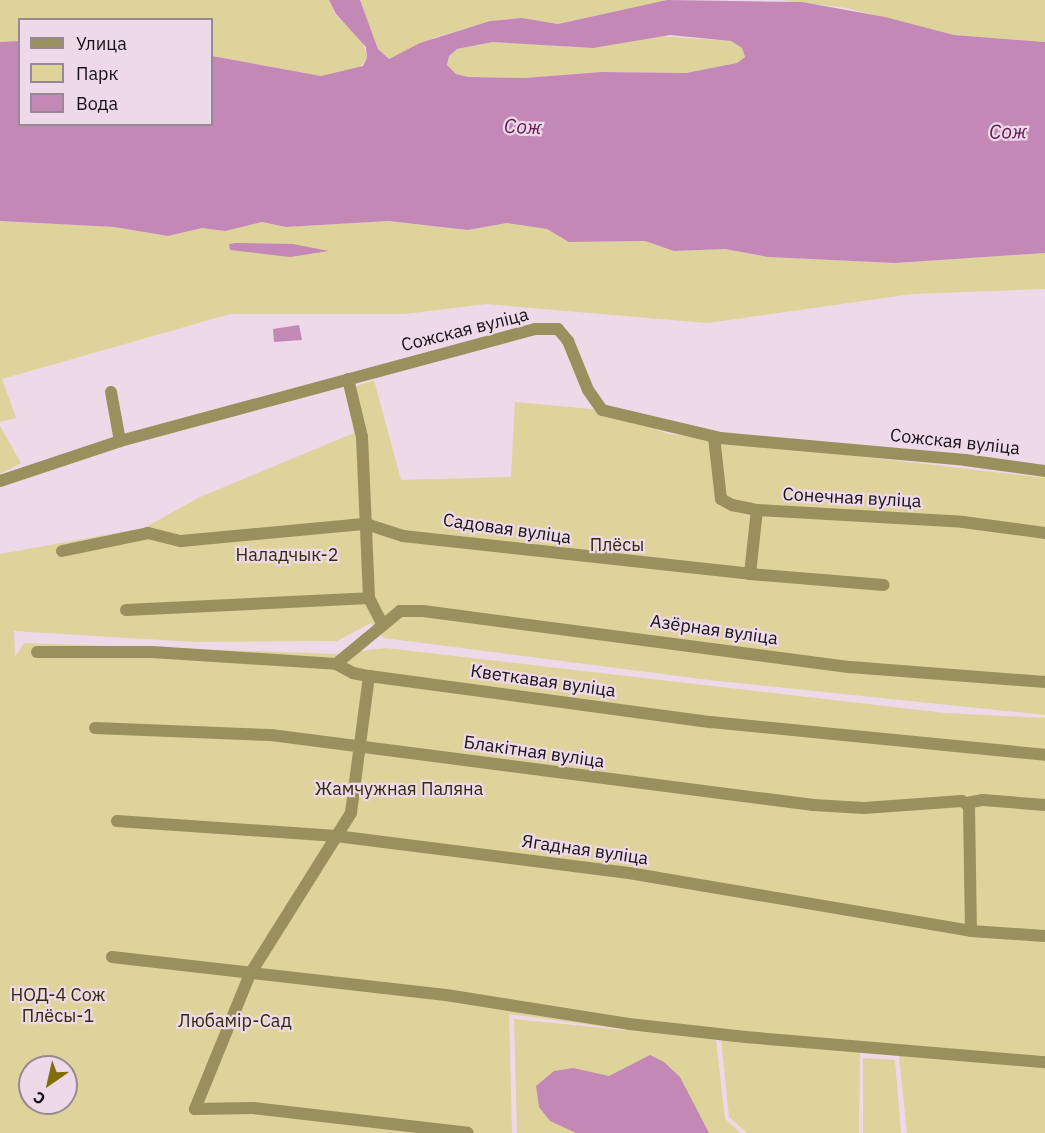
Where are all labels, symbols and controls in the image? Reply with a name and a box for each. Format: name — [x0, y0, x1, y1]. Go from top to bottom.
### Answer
legend — [18, 18, 213, 126]
text: Улица — [76, 32, 127, 55]
text: Парк — [76, 62, 118, 85]
text: Вода — [76, 92, 118, 115]
water label: Сож — [504, 113, 542, 139]
water label: Сож — [989, 119, 1027, 143]
street label: Сожская вуліца — [399, 304, 531, 356]
street label: Сожская вуліца — [889, 424, 1021, 460]
street label: Сонечная вуліца — [782, 484, 922, 512]
street label: Садовая вуліца — [442, 509, 572, 549]
park label: Плёсы — [590, 534, 644, 556]
park label: Наладчык-2 — [236, 544, 338, 566]
street label: Азёрная вуліца — [649, 610, 779, 650]
street label: Кветкавая вуліца — [469, 660, 617, 702]
street label: Блакітная вуліца — [462, 731, 606, 773]
park label: Жамчужная Паляна — [315, 778, 483, 800]
street label: Ягадная вуліца — [520, 830, 650, 870]
park label: НОД-4 Сож Плёсы-1 — [11, 985, 105, 1028]
park label: Любамір-Сад — [178, 1010, 292, 1032]
north arrow — [18, 1055, 78, 1115]
text: С — [29, 1087, 49, 1109]

